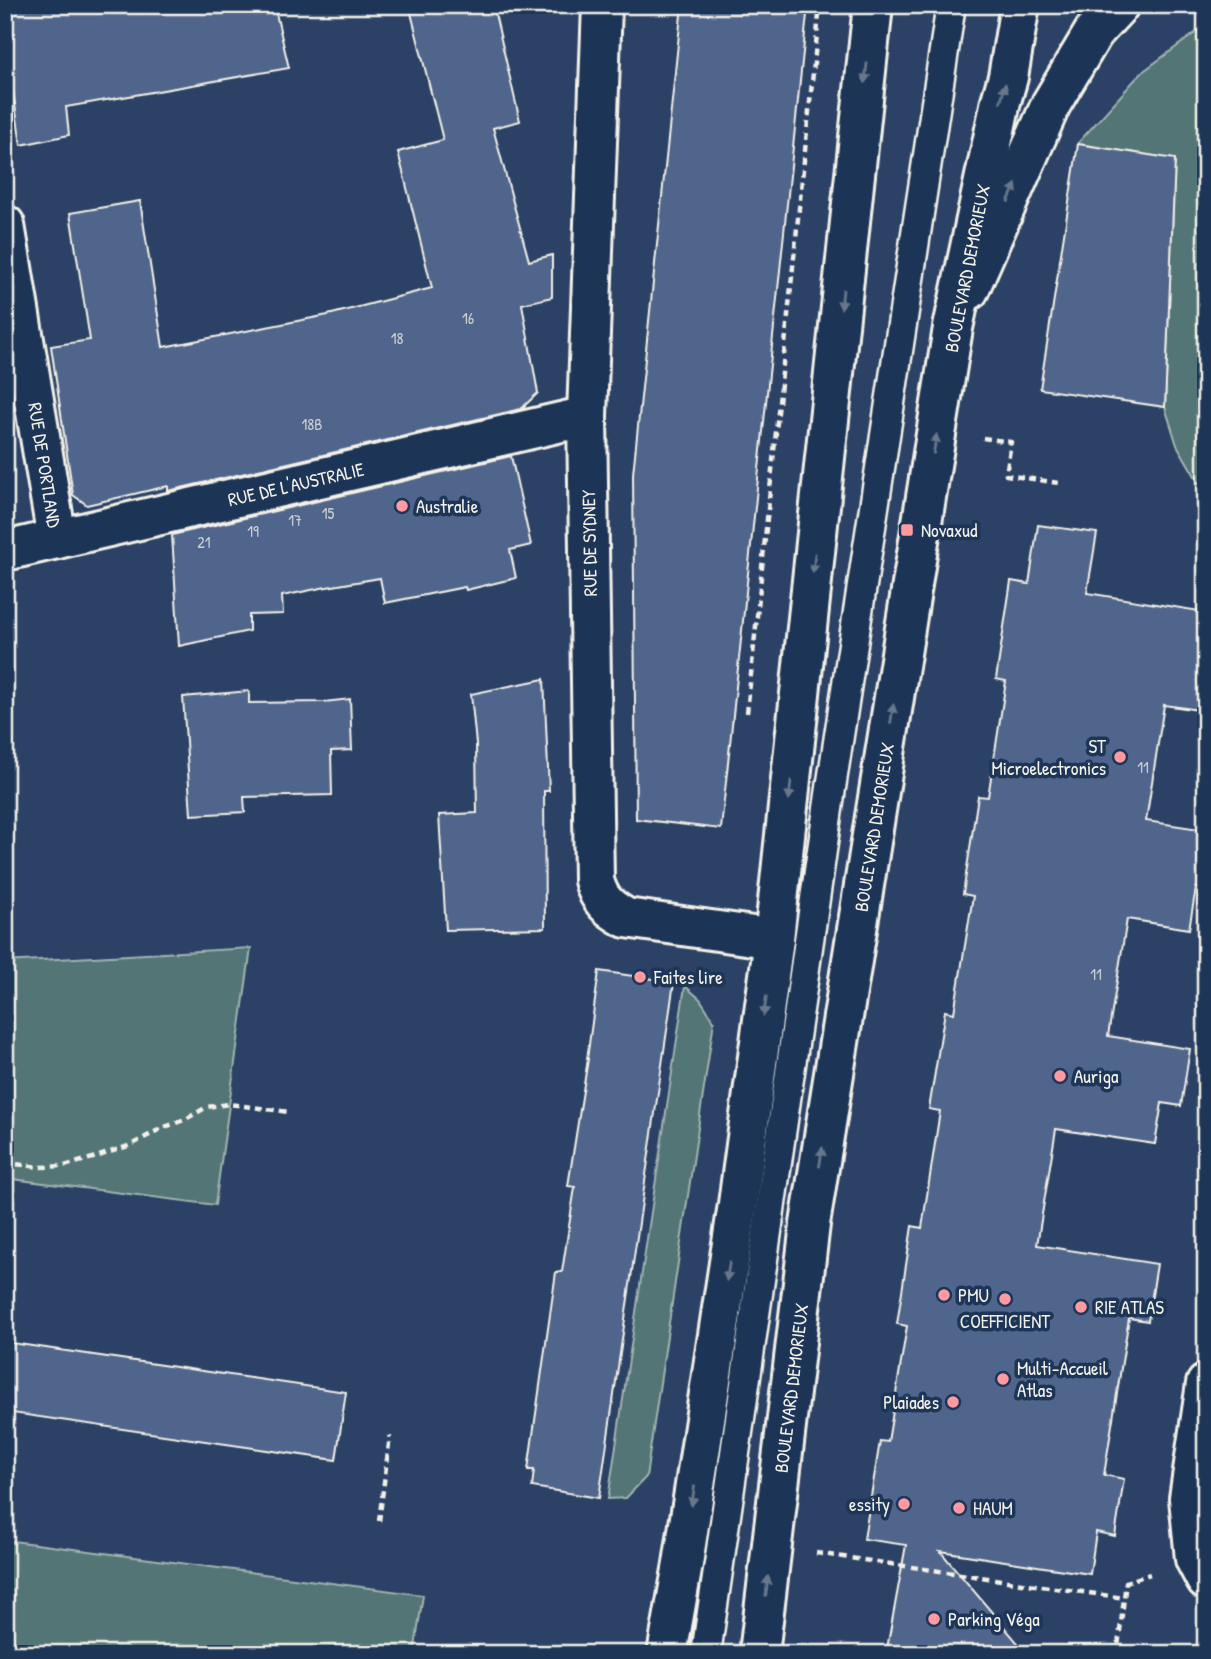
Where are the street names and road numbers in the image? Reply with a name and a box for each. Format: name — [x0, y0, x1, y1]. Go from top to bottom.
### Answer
street label: BOULEVARD DEMORIEUX — [938, 182, 996, 354]
street label: RUE DE PORTLAND — [22, 401, 68, 529]
street label: RUE DE L'AUSTRALIE — [225, 456, 367, 512]
street label: RUE DE SYDNEY — [575, 489, 603, 597]
street label: BOULEVARD DEMORIEUX — [848, 741, 900, 913]
street label: BOULEVARD DEMORIEUX — [768, 1302, 814, 1474]

